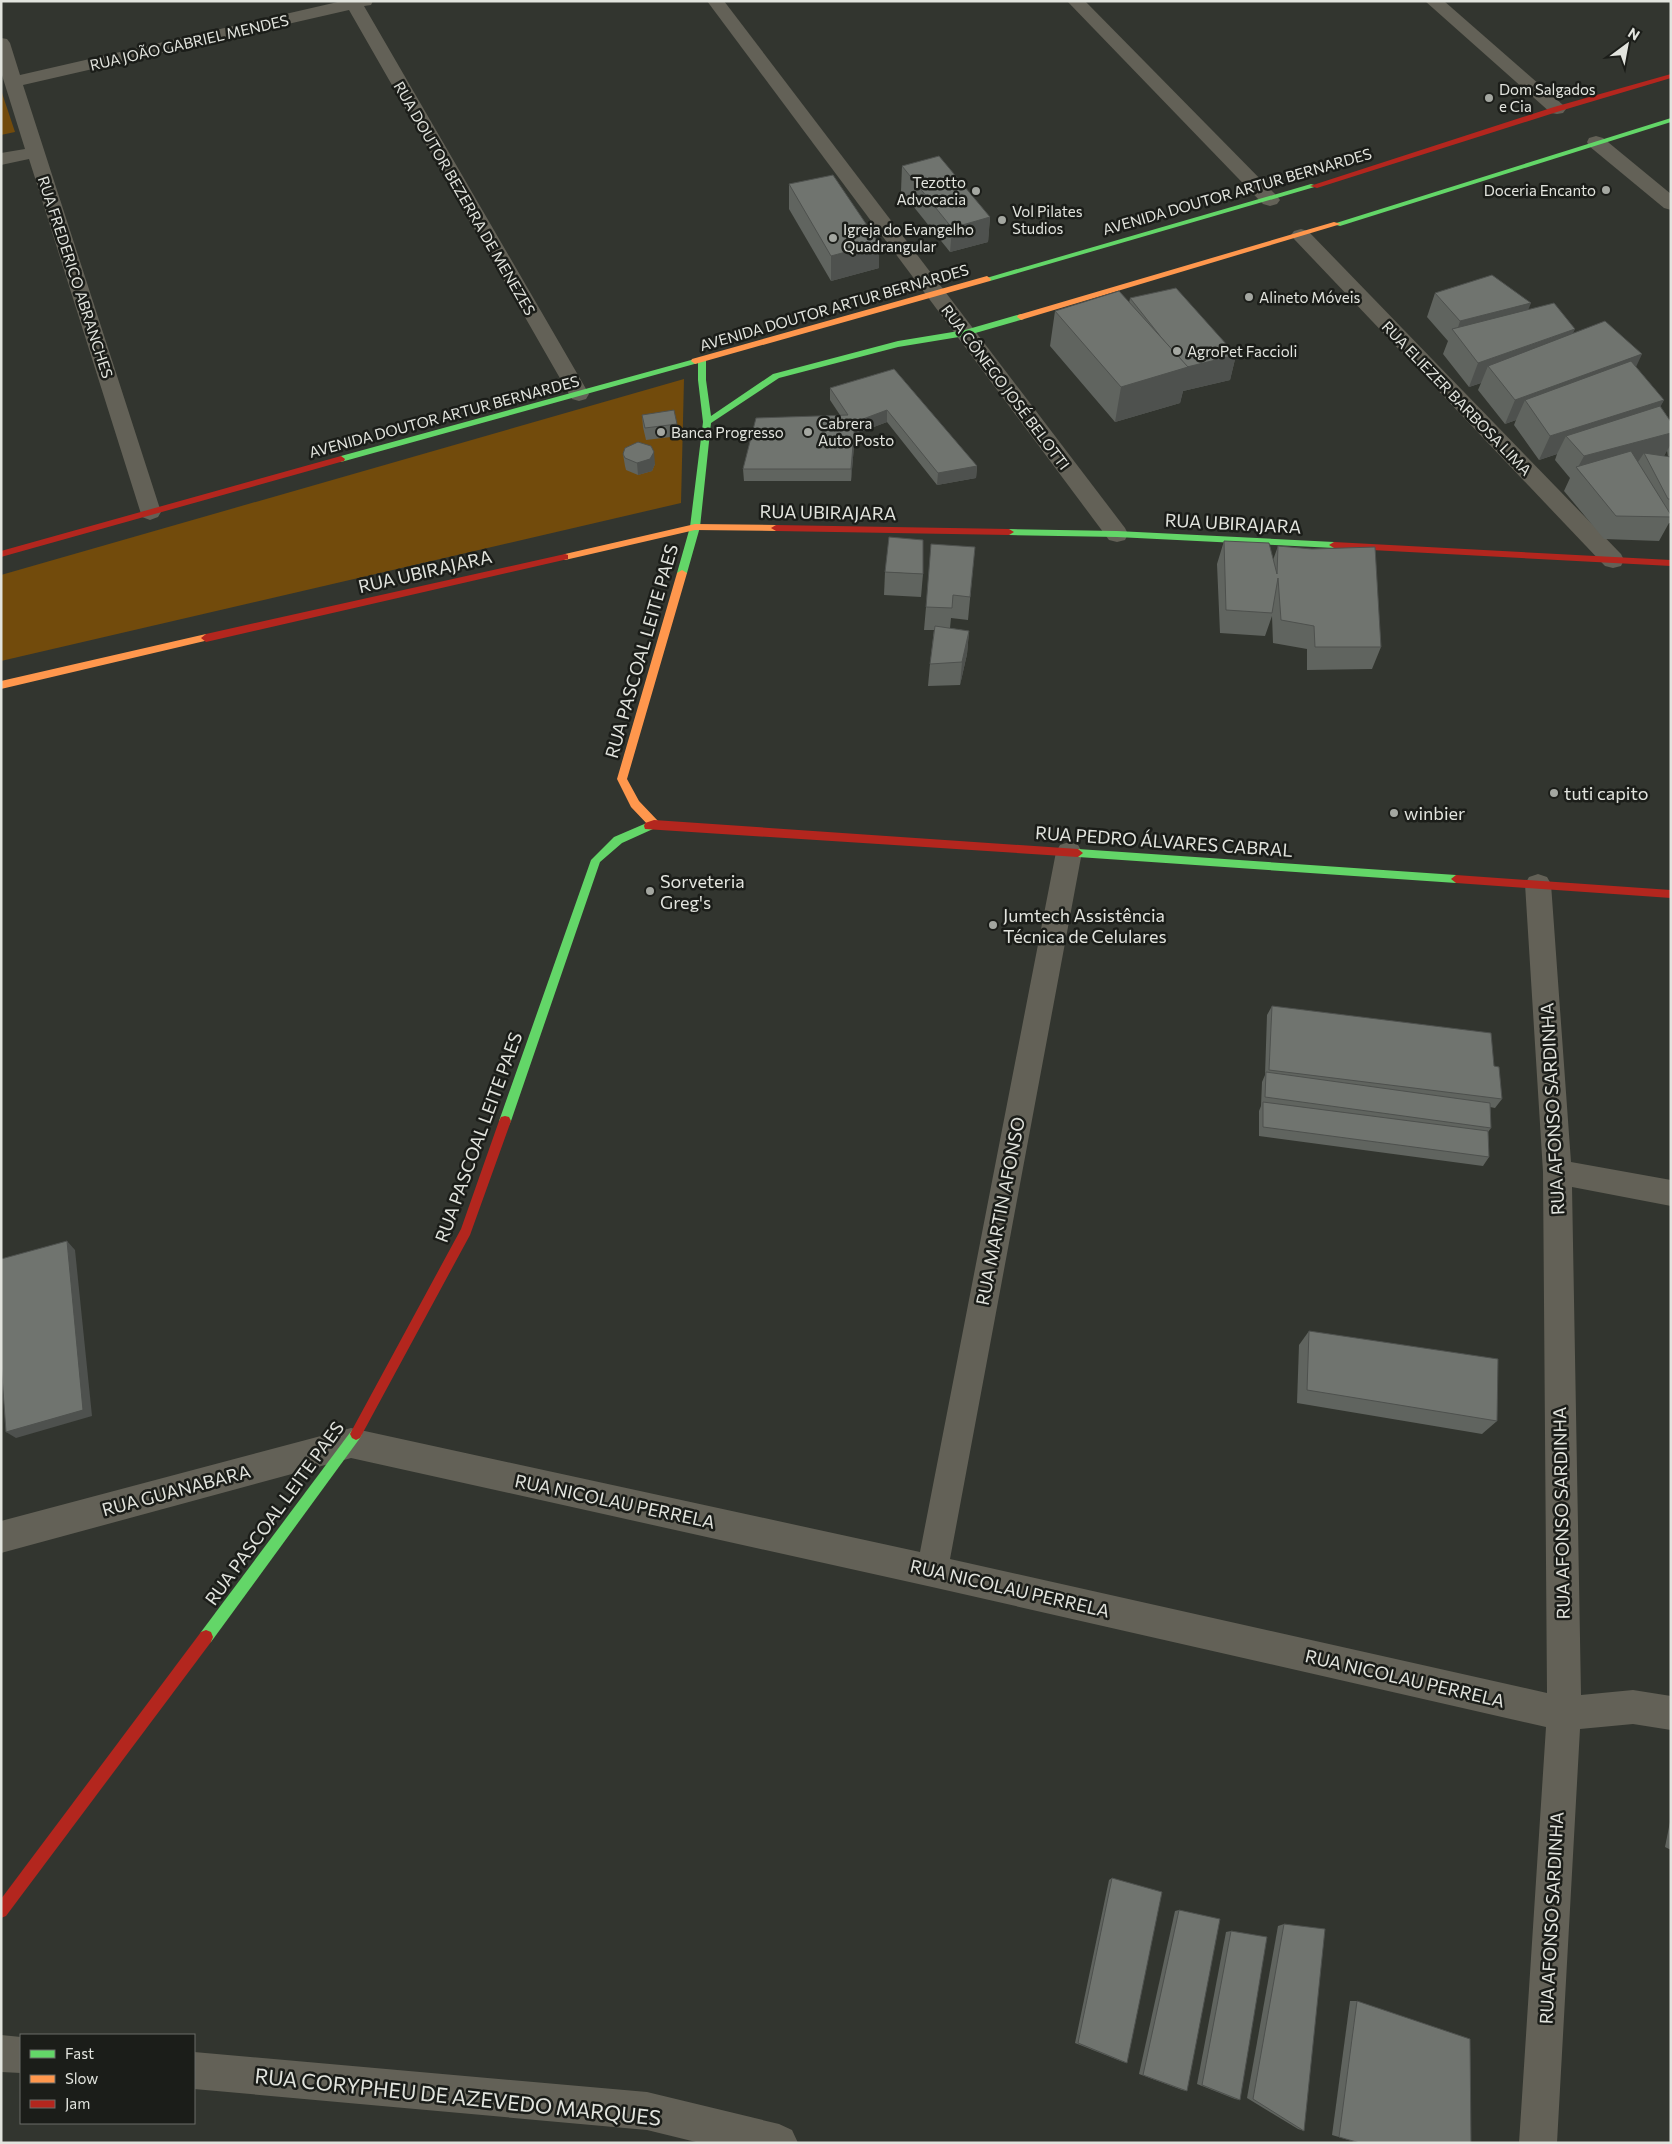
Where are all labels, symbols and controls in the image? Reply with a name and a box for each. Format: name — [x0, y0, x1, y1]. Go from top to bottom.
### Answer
street label: RUA JOÃO GABRIEL MENDES — [88, 10, 290, 74]
north arrow — [1602, 20, 1652, 70]
text: N — [1625, 24, 1643, 44]
street label: RUA DOUTOR BEZERRA DE MENEZES — [390, 78, 540, 318]
place label: Dom Salgados e Cia — [1499, 80, 1596, 115]
marker: Dom Salgados e Cia — [1483, 92, 1495, 104]
street label: AVENIDA DOUTOR ARTUR BERNARDES — [1100, 144, 1374, 238]
place label: Tezotto Advocacia — [897, 173, 966, 208]
street label: RUA FREDERICO ABRANCHES — [35, 174, 117, 381]
place label: Doceria Encanto — [1484, 181, 1596, 199]
marker: Doceria Encanto — [1600, 184, 1612, 196]
marker: Tezotto Advocacia — [970, 185, 982, 197]
place label: Vol Pilates Studios — [1012, 202, 1083, 237]
marker: Vol Pilates Studios — [996, 214, 1008, 226]
place label: Igreja do Evangelho Quadrangular — [843, 220, 974, 255]
marker: Igreja do Evangelho Quadrangular — [827, 232, 839, 244]
street label: AVENIDA DOUTOR ARTUR BERNARDES — [697, 260, 971, 354]
place label: Alineto Móveis — [1259, 288, 1361, 306]
marker: Alineto Móveis — [1243, 291, 1255, 303]
street label: RUA CÔNEGO JOSÉ BELOTTI — [938, 300, 1075, 473]
street label: RUA ELIEZER BARBOSA LIMA — [1378, 317, 1536, 479]
place label: AgroPet Faccioli — [1187, 342, 1297, 360]
marker: AgroPet Faccioli — [1171, 345, 1183, 357]
street label: AVENIDA DOUTOR ARTUR BERNARDES — [307, 371, 581, 461]
place label: Cabrera Auto Posto — [818, 414, 894, 449]
place label: Banca Progresso — [671, 423, 784, 441]
marker: Banca Progresso — [655, 426, 667, 438]
marker: Cabrera Auto Posto — [802, 426, 814, 438]
street label: RUA UBIRAJARA — [760, 500, 896, 524]
street label: RUA UBIRAJARA — [1164, 508, 1302, 538]
street label: RUA PASCOAL LEITE PAES — [600, 541, 682, 761]
street label: RUA UBIRAJARA — [356, 545, 494, 597]
place label: tuti capito — [1564, 782, 1648, 804]
marker: tuti capito — [1548, 787, 1560, 799]
place label: winbier — [1404, 802, 1465, 824]
marker: winbier — [1388, 807, 1400, 819]
street label: RUA PEDRO ÁLVARES CABRAL — [1035, 821, 1293, 861]
place label: Sorveteria Greg's — [660, 870, 745, 913]
marker: Sorveteria Greg's — [644, 885, 656, 897]
place label: Jumtech Assistência Técnica de Celulares — [1003, 904, 1167, 947]
marker: Jumtech Assistência Técnica de Celulares — [987, 919, 999, 931]
street label: RUA AFONSO SARDINHA — [1535, 1002, 1569, 1216]
street label: RUA PASCOAL LEITE PAES — [430, 1029, 526, 1245]
street label: RUA MARTIN AFONSO — [971, 1115, 1029, 1307]
street label: RUA AFONSO SARDINHA — [1548, 1406, 1574, 1620]
street label: RUA PASCOAL LEITE PAES — [200, 1417, 348, 1609]
street label: RUA GUANABARA — [99, 1460, 253, 1520]
street label: RUA NICOLAU PERRELA — [513, 1469, 717, 1533]
street label: RUA NICOLAU PERRELA — [908, 1554, 1112, 1622]
street label: RUA NICOLAU PERRELA — [1303, 1644, 1507, 1712]
street label: RUA AFONSO SARDINHA — [1534, 1811, 1568, 2025]
legend — [20, 2034, 195, 2124]
text: Fast — [65, 2044, 94, 2062]
street label: RUA CORYPHEU DE AZEVEDO MARQUES — [254, 2062, 662, 2130]
text: Slow — [65, 2069, 98, 2087]
text: Jam — [65, 2094, 90, 2112]

